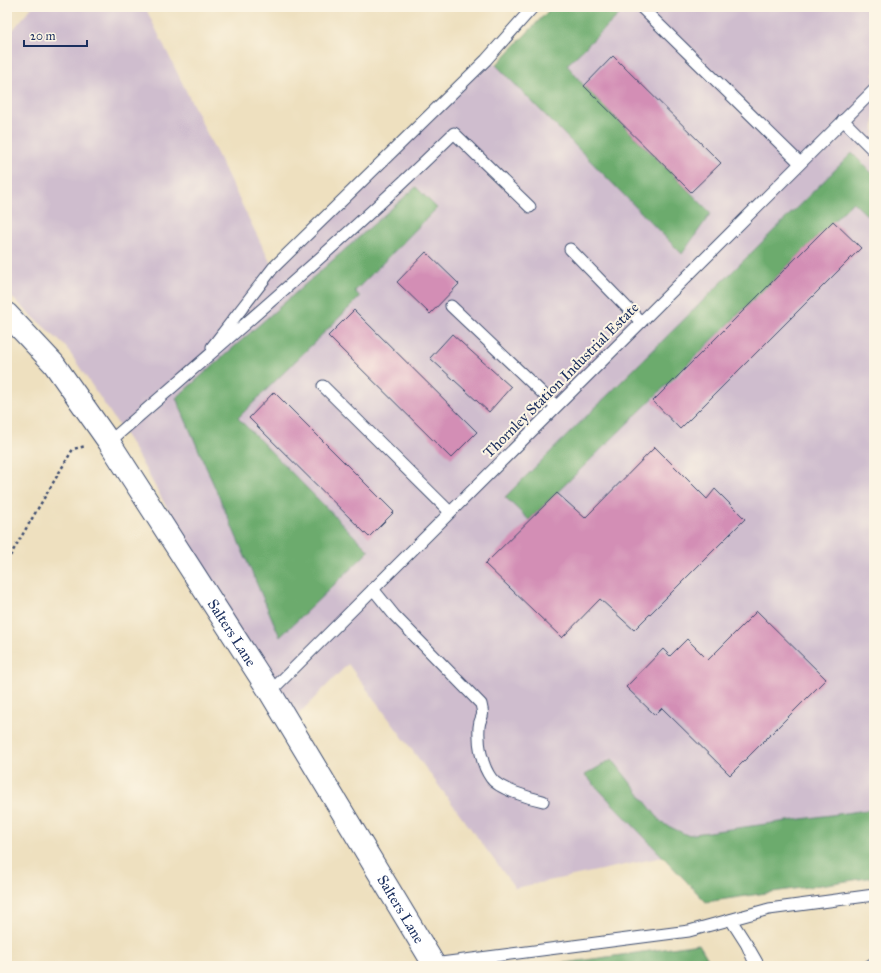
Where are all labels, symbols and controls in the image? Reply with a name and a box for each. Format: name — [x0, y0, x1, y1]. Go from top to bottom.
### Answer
scale bar — [24, 22, 87, 48]
text: 20 m — [30, 29, 56, 43]
street label: Thornley Station Industrial Estate — [479, 298, 643, 462]
street label: Salters Lane — [204, 596, 260, 670]
street label: Salters Lane — [373, 872, 428, 947]

